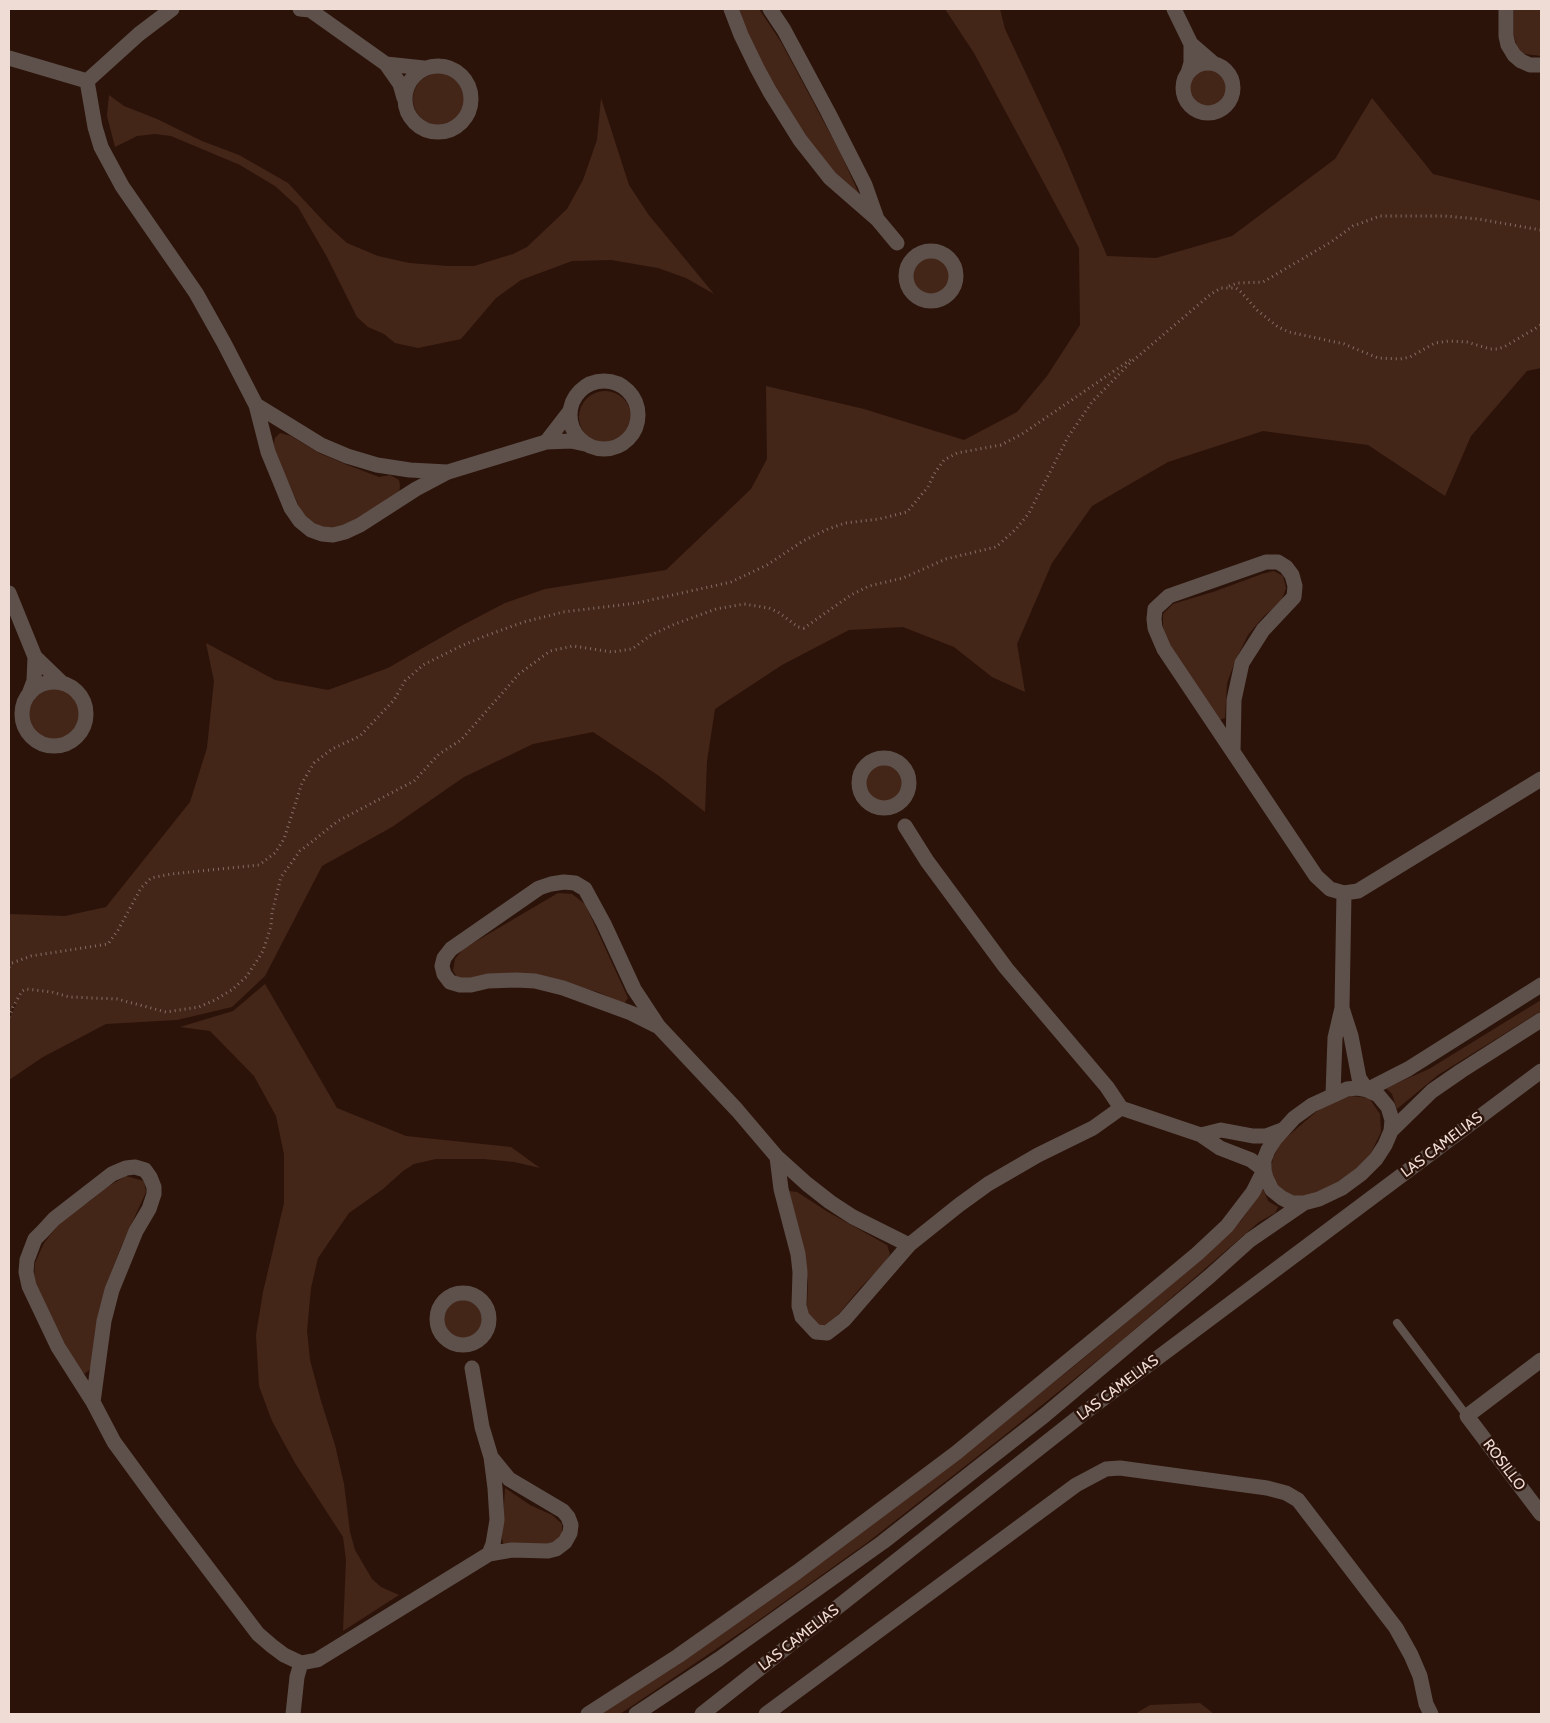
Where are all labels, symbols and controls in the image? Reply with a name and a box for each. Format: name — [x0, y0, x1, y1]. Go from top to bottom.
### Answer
street label: LAS CAMELIAS — [1398, 1109, 1486, 1181]
street label: LAS CAMELIAS — [1074, 1352, 1162, 1424]
street label: ROSILLO — [1479, 1436, 1529, 1494]
street label: LAS CAMELIAS — [755, 1601, 843, 1675]

